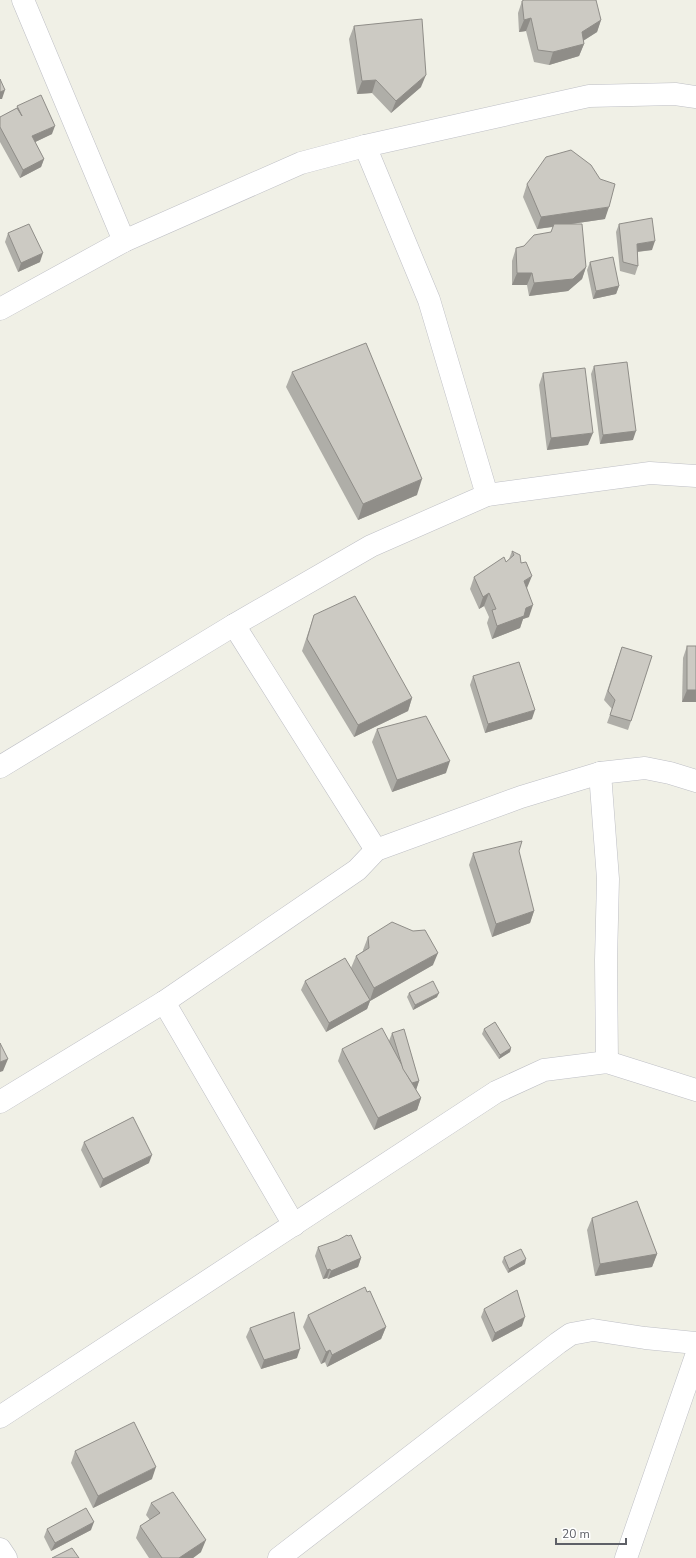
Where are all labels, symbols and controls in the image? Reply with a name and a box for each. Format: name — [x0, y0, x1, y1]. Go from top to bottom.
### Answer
scale bar — [556, 1520, 626, 1546]
text: 20 m — [562, 1526, 590, 1542]

